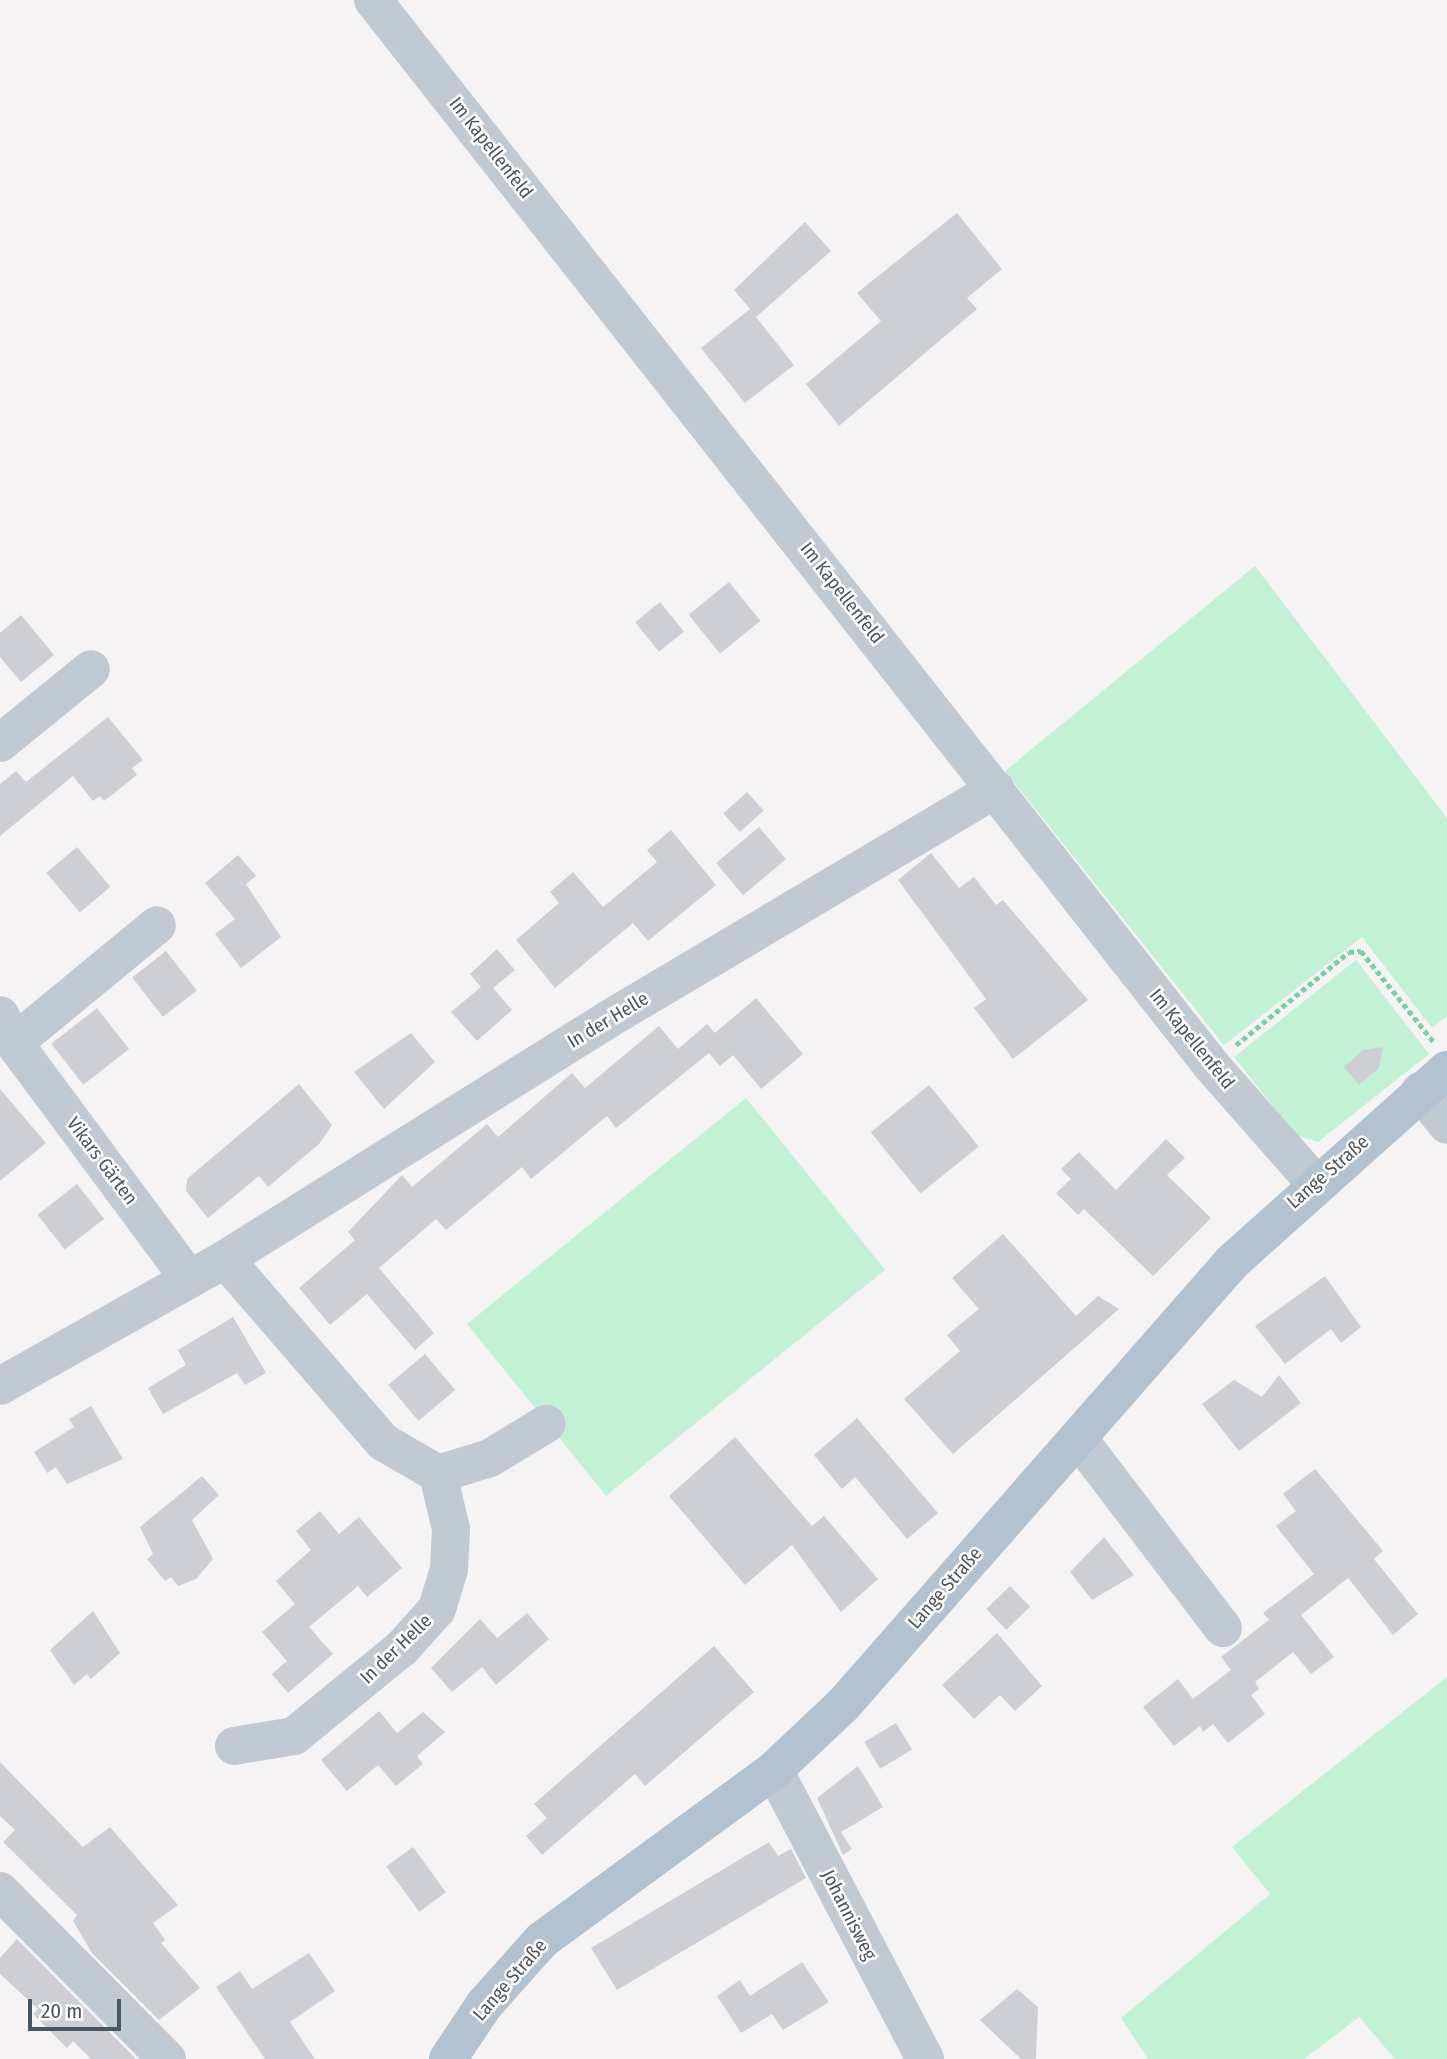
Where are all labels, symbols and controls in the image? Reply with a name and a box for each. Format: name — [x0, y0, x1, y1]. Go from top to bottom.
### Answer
street label: Im Kapellenfeld — [444, 93, 538, 203]
street label: Im Kapellenfeld — [795, 538, 889, 648]
street label: Im Kapellenfeld — [1145, 984, 1239, 1094]
street label: In der Helle — [563, 987, 653, 1053]
street label: Vikars Gärten — [62, 1113, 142, 1209]
street label: Lange Straße — [1283, 1130, 1373, 1214]
street label: Lange Straße — [903, 1543, 987, 1633]
street label: In der Helle — [356, 1609, 436, 1689]
street label: Johannisweg — [817, 1866, 881, 1964]
street label: Lange Straße — [468, 1935, 552, 2025]
scale bar — [32, 1986, 124, 2030]
text: 20 m — [41, 1998, 82, 2024]

